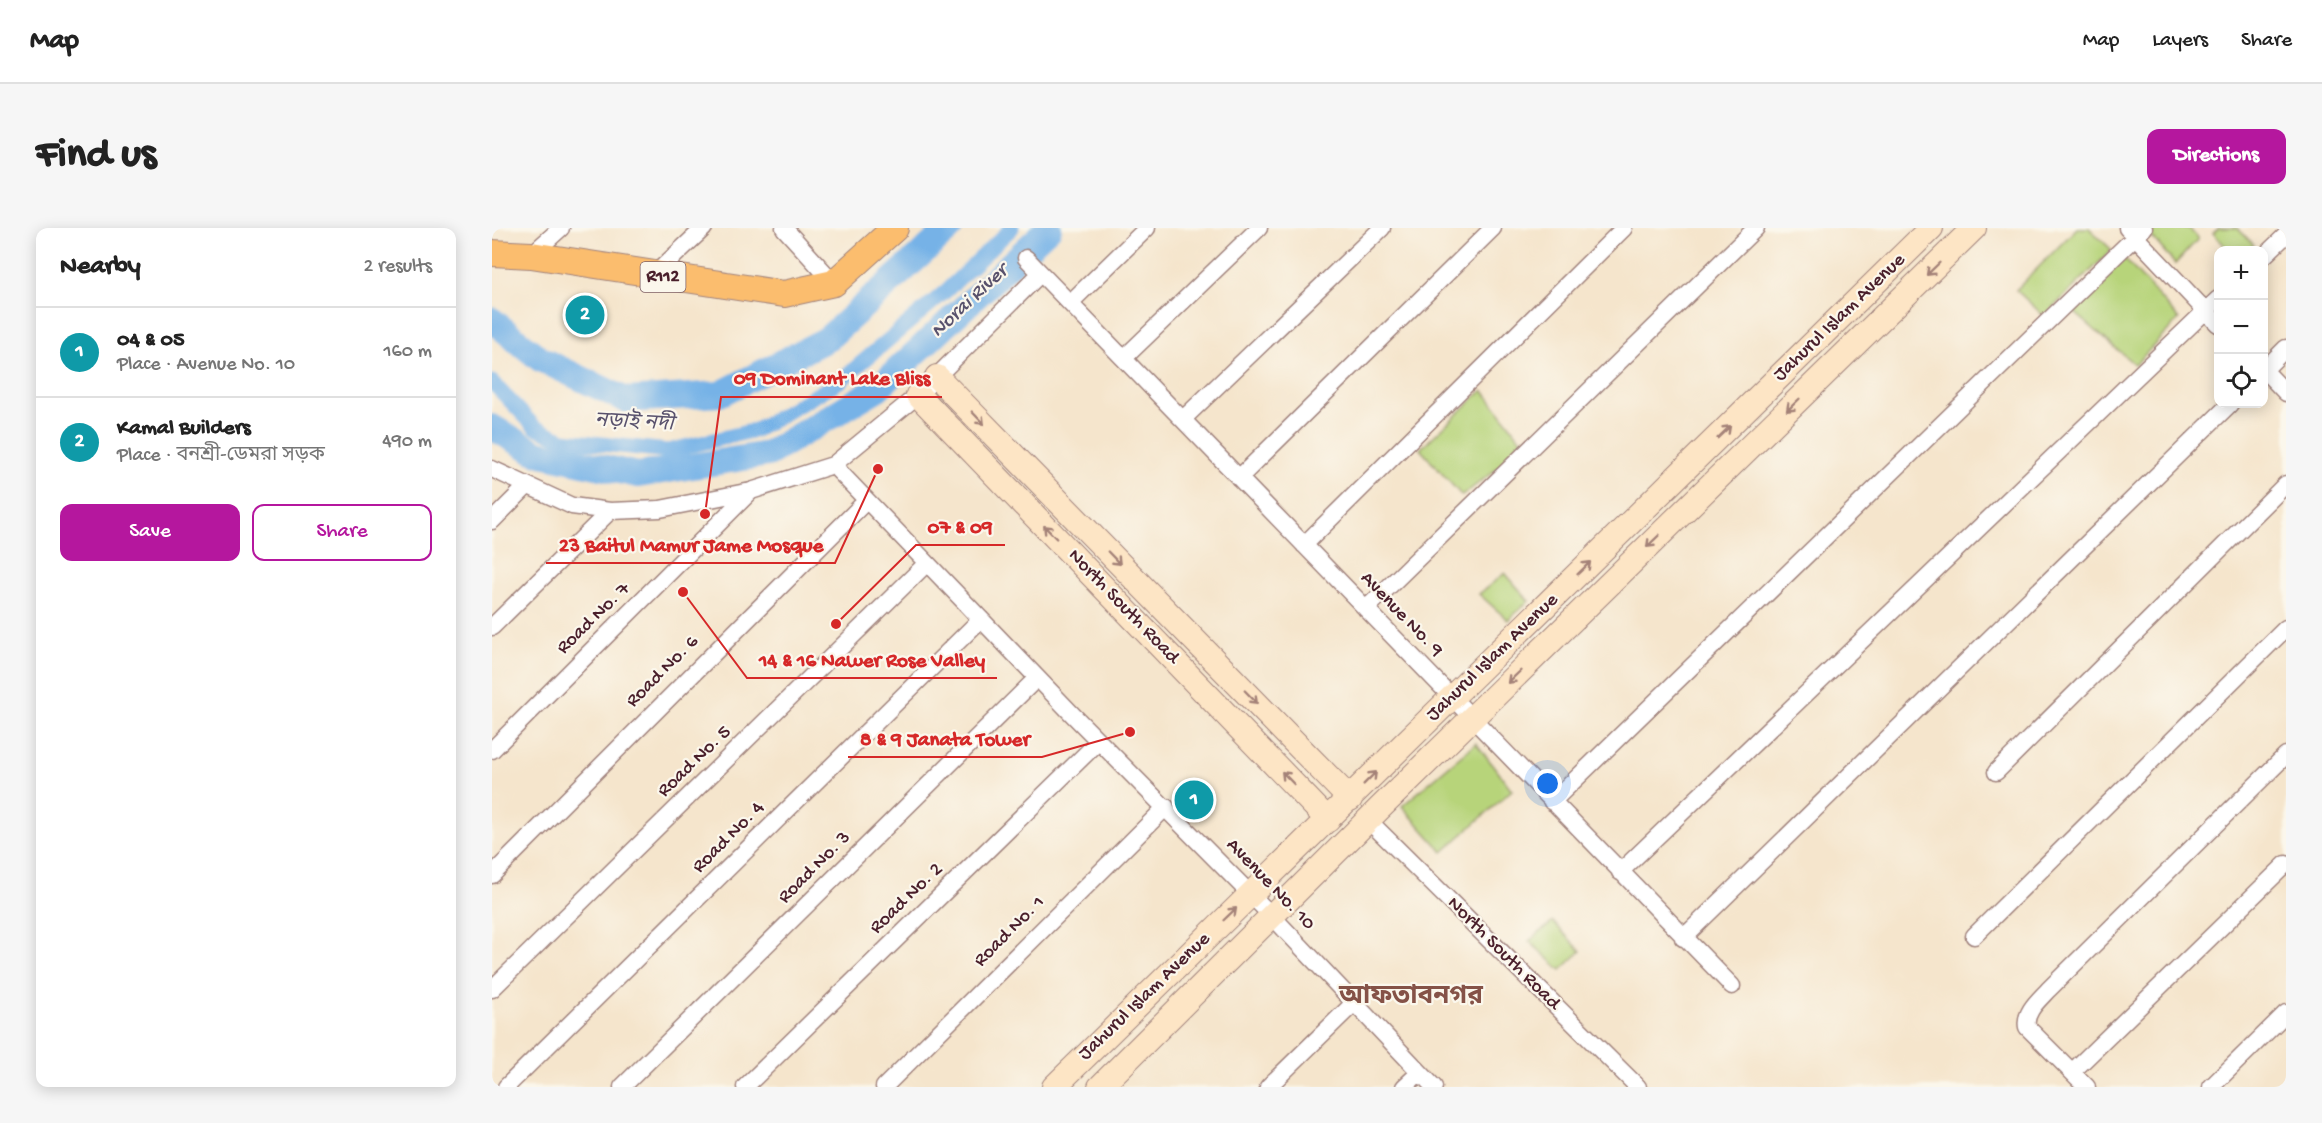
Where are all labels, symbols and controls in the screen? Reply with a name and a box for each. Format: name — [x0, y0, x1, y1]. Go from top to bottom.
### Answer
text: Map — [30, 25, 79, 58]
text: Map — [2083, 29, 2119, 54]
text: Layers — [2152, 29, 2208, 54]
text: Share — [2241, 29, 2292, 54]
button: Directions — [2147, 129, 2286, 184]
text: Find us — [36, 132, 156, 181]
map controls — [2214, 246, 2268, 408]
button: + — [2214, 246, 2268, 300]
street label: Jahurul Islam Avenue — [1769, 249, 1911, 387]
text: Nearby — [60, 252, 141, 283]
text: 2 results — [363, 256, 432, 279]
water label: Norai River — [926, 257, 1017, 344]
one-way arrow — [1925, 261, 1940, 276]
road number: R112 — [640, 262, 686, 292]
pin: 2 — [566, 292, 604, 338]
button: − — [2214, 300, 2268, 354]
text: 04 & 05 — [117, 328, 185, 354]
text: 1 — [75, 341, 84, 364]
text: 160 m — [383, 341, 432, 364]
text: Place · Avenue No. 10 — [117, 354, 295, 377]
button: locate — [2214, 354, 2268, 408]
callout: 09 Dominant Lake Bliss — [721, 358, 942, 397]
text: 09 Dominant Lake Bliss — [734, 368, 932, 393]
one-way arrow — [1785, 397, 1800, 412]
water label: নড়াই নদী — [594, 405, 679, 439]
one-way arrow — [971, 411, 985, 426]
text: Kamal Builders — [117, 416, 251, 442]
one-way arrow — [1717, 425, 1732, 439]
text: 2 — [75, 431, 84, 454]
text: 490 m — [382, 431, 432, 454]
text: Place · বনশ্রী-ডেমরা সড়ক — [117, 445, 325, 468]
button: Save — [60, 504, 240, 561]
button: Share — [252, 504, 432, 561]
callout: 07 & 09 — [916, 506, 1005, 545]
text: 07 & 09 — [928, 517, 993, 542]
callout: 23 Baitul Mamur Jame Mosque — [546, 524, 835, 563]
one-way arrow — [1043, 524, 1057, 539]
one-way arrow — [1646, 534, 1661, 548]
text: 23 Baitul Mamur Jame Mosque — [559, 535, 824, 560]
street label: North South Road — [1062, 545, 1185, 671]
one-way arrow — [1107, 550, 1122, 565]
one-way arrow — [1577, 561, 1592, 575]
street label: Avenue No. 9 — [1355, 568, 1447, 662]
street label: Road No. 7 — [552, 578, 636, 660]
street label: Jahurul Islam Avenue — [1422, 589, 1564, 727]
street label: Road No. 6 — [622, 630, 705, 713]
callout: 14 & 16 Nawer Rose Valley — [747, 639, 997, 678]
text: 14 & 16 Nawer Rose Valley — [758, 650, 986, 675]
one-way arrow — [1506, 670, 1521, 685]
one-way arrow — [1243, 690, 1258, 705]
callout: 8 & 9 Janata Tower — [848, 718, 1042, 757]
street label: Road No. 5 — [653, 721, 737, 803]
text: 8 & 9 Janata Tower — [860, 729, 1032, 754]
your location — [1533, 769, 1562, 798]
one-way arrow — [1280, 770, 1295, 785]
one-way arrow — [1363, 771, 1378, 785]
pin: 1 — [1174, 778, 1214, 822]
street label: Road No. 4 — [688, 797, 770, 879]
street label: Road No. 3 — [774, 827, 856, 909]
street label: Avenue No. 10 — [1220, 834, 1320, 936]
street label: Road No. 2 — [866, 858, 948, 939]
street label: Road No. 1 — [970, 892, 1050, 972]
street label: North South Road — [1442, 893, 1566, 1017]
one-way arrow — [1223, 907, 1238, 921]
street label: Jahurul Islam Avenue — [1074, 928, 1216, 1066]
district label: আফতাবনগর — [1338, 983, 1483, 1014]

